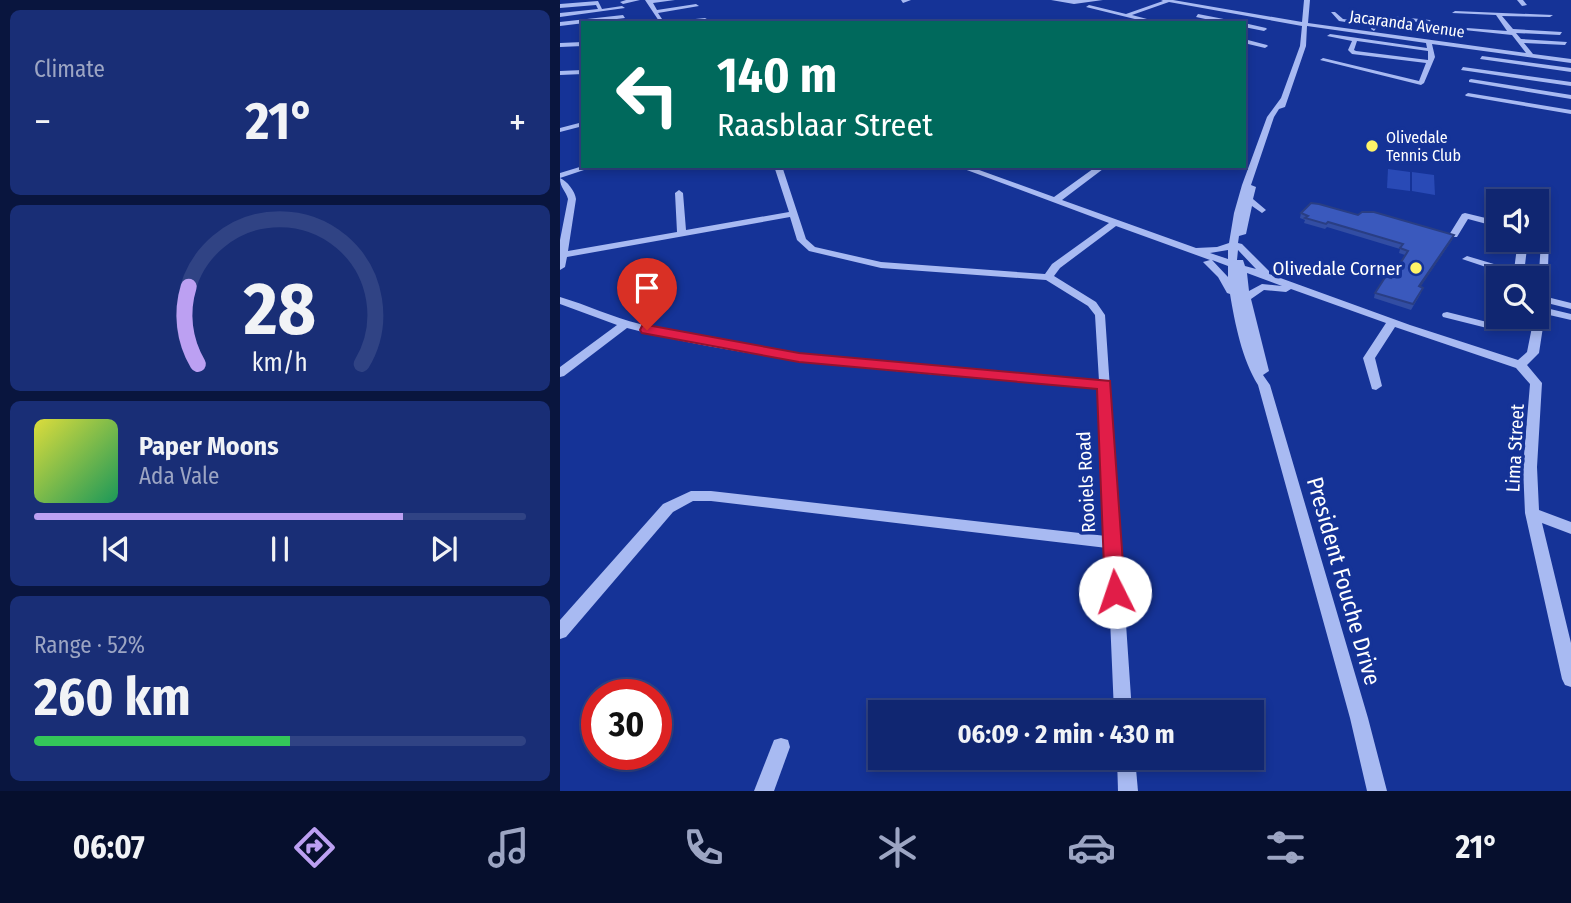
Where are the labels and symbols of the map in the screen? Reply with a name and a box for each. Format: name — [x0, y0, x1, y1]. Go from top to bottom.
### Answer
street label: Jacaranda Avenue — [1348, 6, 1466, 42]
place label: Olivedale Tennis Club — [1386, 128, 1461, 165]
marker: Olivedale Tennis Club — [1364, 138, 1380, 154]
place label: Olivedale Corner — [1272, 257, 1402, 280]
pin — [617, 258, 677, 330]
marker: Olivedale Corner — [1408, 260, 1424, 276]
street label: Lima Street — [1501, 403, 1529, 493]
street label: Rooiels Road — [1072, 431, 1100, 533]
street label: President Fouche Drive — [1301, 474, 1387, 688]
position arrow — [1078, 555, 1152, 629]
speed limit sign: 30 — [581, 679, 672, 770]

